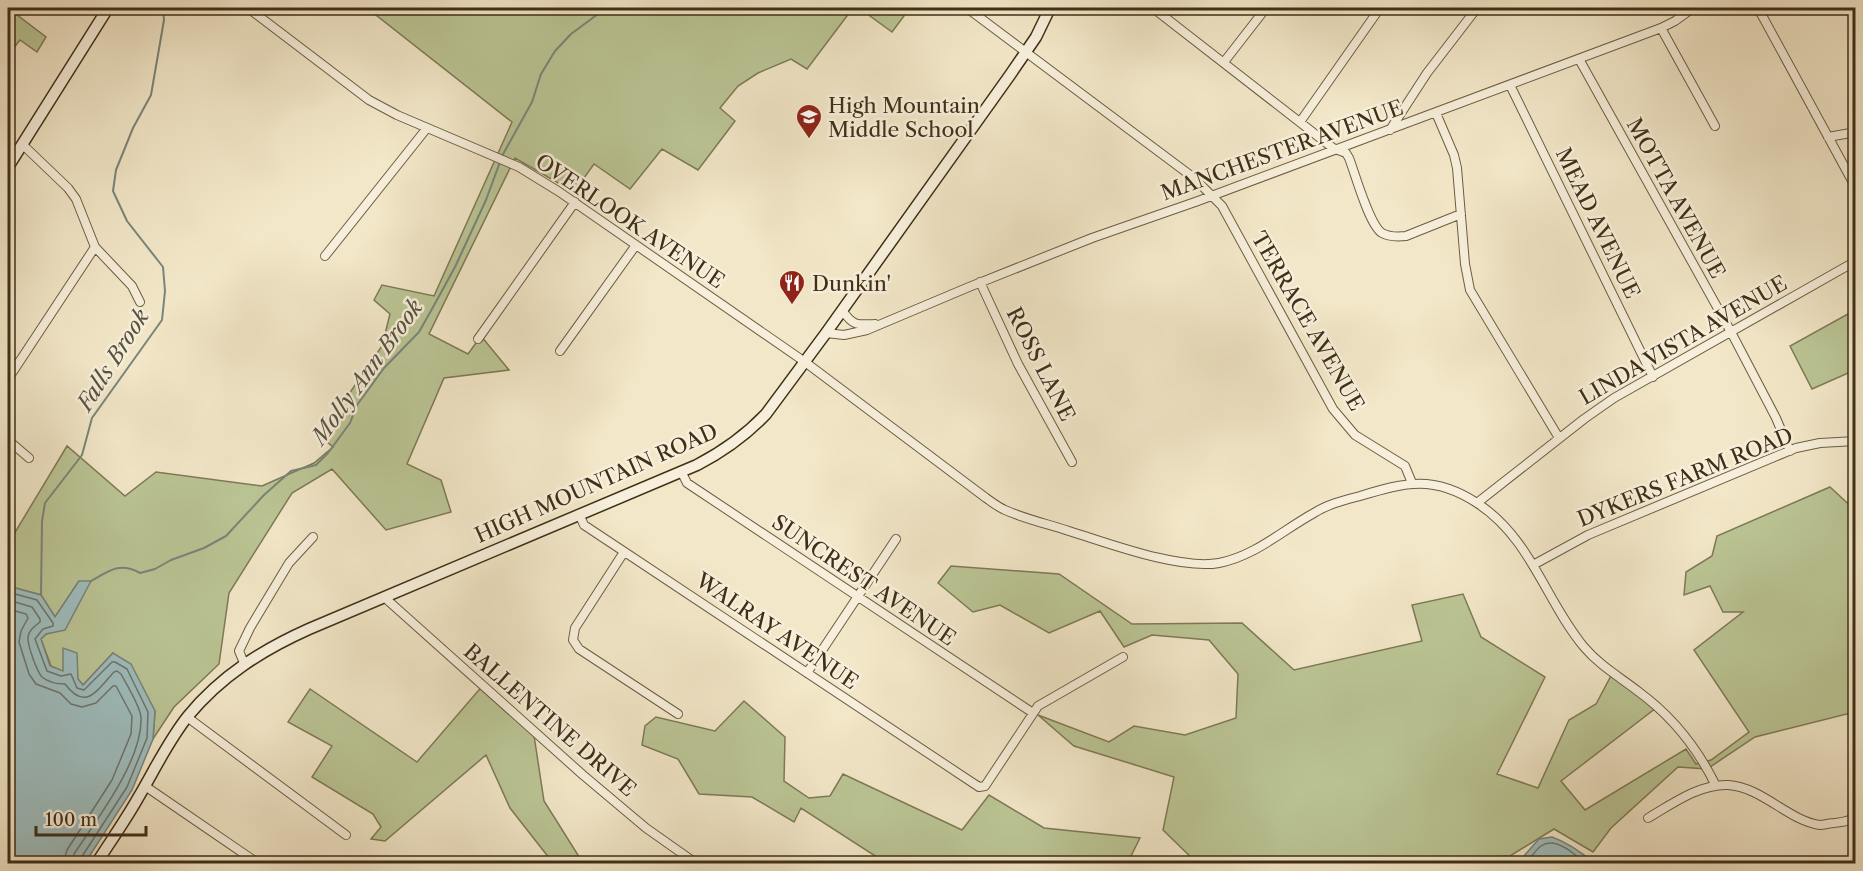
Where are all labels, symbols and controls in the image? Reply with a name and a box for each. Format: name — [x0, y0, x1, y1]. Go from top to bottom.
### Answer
place label: High Mountain Middle School — [828, 93, 980, 142]
street label: MANCHESTER AVENUE — [1157, 94, 1407, 206]
school or university icon: High Mountain Middle School — [794, 102, 824, 140]
street label: MOTTA AVENUE — [1622, 113, 1730, 283]
street label: MEAD AVENUE — [1551, 144, 1645, 302]
street label: OVERLOOK AVENUE — [531, 148, 729, 294]
street label: TERRACE AVENUE — [1246, 227, 1370, 415]
restaurant icon: Dunkin' — [777, 268, 807, 306]
street label: LINDA VISTA AVENUE — [1575, 270, 1791, 410]
place label: Dunkin' — [812, 271, 891, 296]
water label: Molly Ann Brook — [304, 294, 429, 452]
street label: ROSS LANE — [1002, 303, 1080, 425]
water label: Falls Brook — [70, 304, 155, 417]
street label: HIGH MOUNTAIN ROAD — [471, 418, 721, 548]
street label: DYKERS FARM ROAD — [1574, 422, 1796, 532]
street label: SUNCREST AVENUE — [767, 509, 961, 651]
street label: WALRAY AVENUE — [690, 567, 863, 695]
street label: BALLENTINE DRIVE — [459, 638, 641, 802]
scale bar — [36, 799, 146, 837]
text: 100 m — [45, 809, 97, 831]

